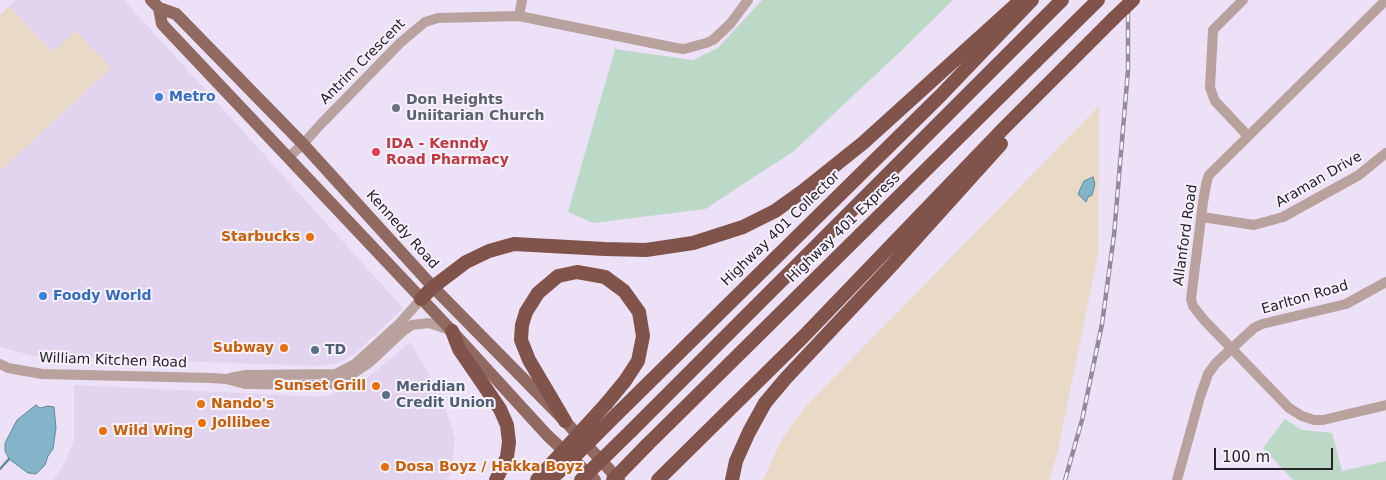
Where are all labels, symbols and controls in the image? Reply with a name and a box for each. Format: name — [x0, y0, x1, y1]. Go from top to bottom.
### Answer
street label: Antrim Crescent — [317, 16, 409, 108]
place label: Metro — [169, 89, 216, 105]
marker: Metro — [153, 91, 165, 103]
place label: Don Heights Uniitarian Church — [406, 92, 544, 124]
marker: Don Heights Uniitarian Church — [390, 102, 402, 114]
place label: IDA - Kenndy Road Pharmacy — [386, 136, 509, 168]
marker: IDA - Kenndy Road Pharmacy — [370, 146, 382, 158]
street label: Araman Drive — [1273, 149, 1365, 211]
street label: Highway 401 Collector — [718, 168, 844, 290]
street label: Highway 401 Express — [784, 170, 904, 286]
street label: Allanford Road — [1171, 183, 1201, 287]
street label: Kennedy Road — [362, 187, 442, 273]
place label: Starbucks — [221, 229, 300, 245]
marker: Starbucks — [304, 231, 316, 243]
street label: Earlton Road — [1260, 278, 1350, 318]
place label: Foody World — [53, 288, 152, 304]
marker: Foody World — [37, 290, 49, 302]
place label: Subway — [213, 340, 274, 356]
marker: Subway — [278, 342, 290, 354]
place label: TD — [325, 342, 346, 358]
marker: TD — [309, 344, 321, 356]
street label: William Kitchen Road — [39, 350, 187, 372]
place label: Sunset Grill — [274, 378, 366, 394]
place label: Meridian Credit Union — [396, 379, 495, 412]
marker: Sunset Grill — [370, 380, 382, 392]
marker: Meridian Credit Union — [380, 389, 392, 401]
place label: Nando's — [211, 396, 274, 412]
marker: Nando's — [195, 398, 207, 410]
place label: Jollibee — [212, 415, 270, 431]
marker: Jollibee — [196, 417, 208, 429]
place label: Wild Wing — [113, 423, 193, 439]
marker: Wild Wing — [97, 425, 109, 437]
scale bar — [1216, 438, 1335, 470]
text: 100 m — [1222, 448, 1270, 466]
place label: Dosa Boyz / Hakka Boyz — [395, 459, 583, 475]
marker: Dosa Boyz / Hakka Boyz — [379, 461, 391, 473]

